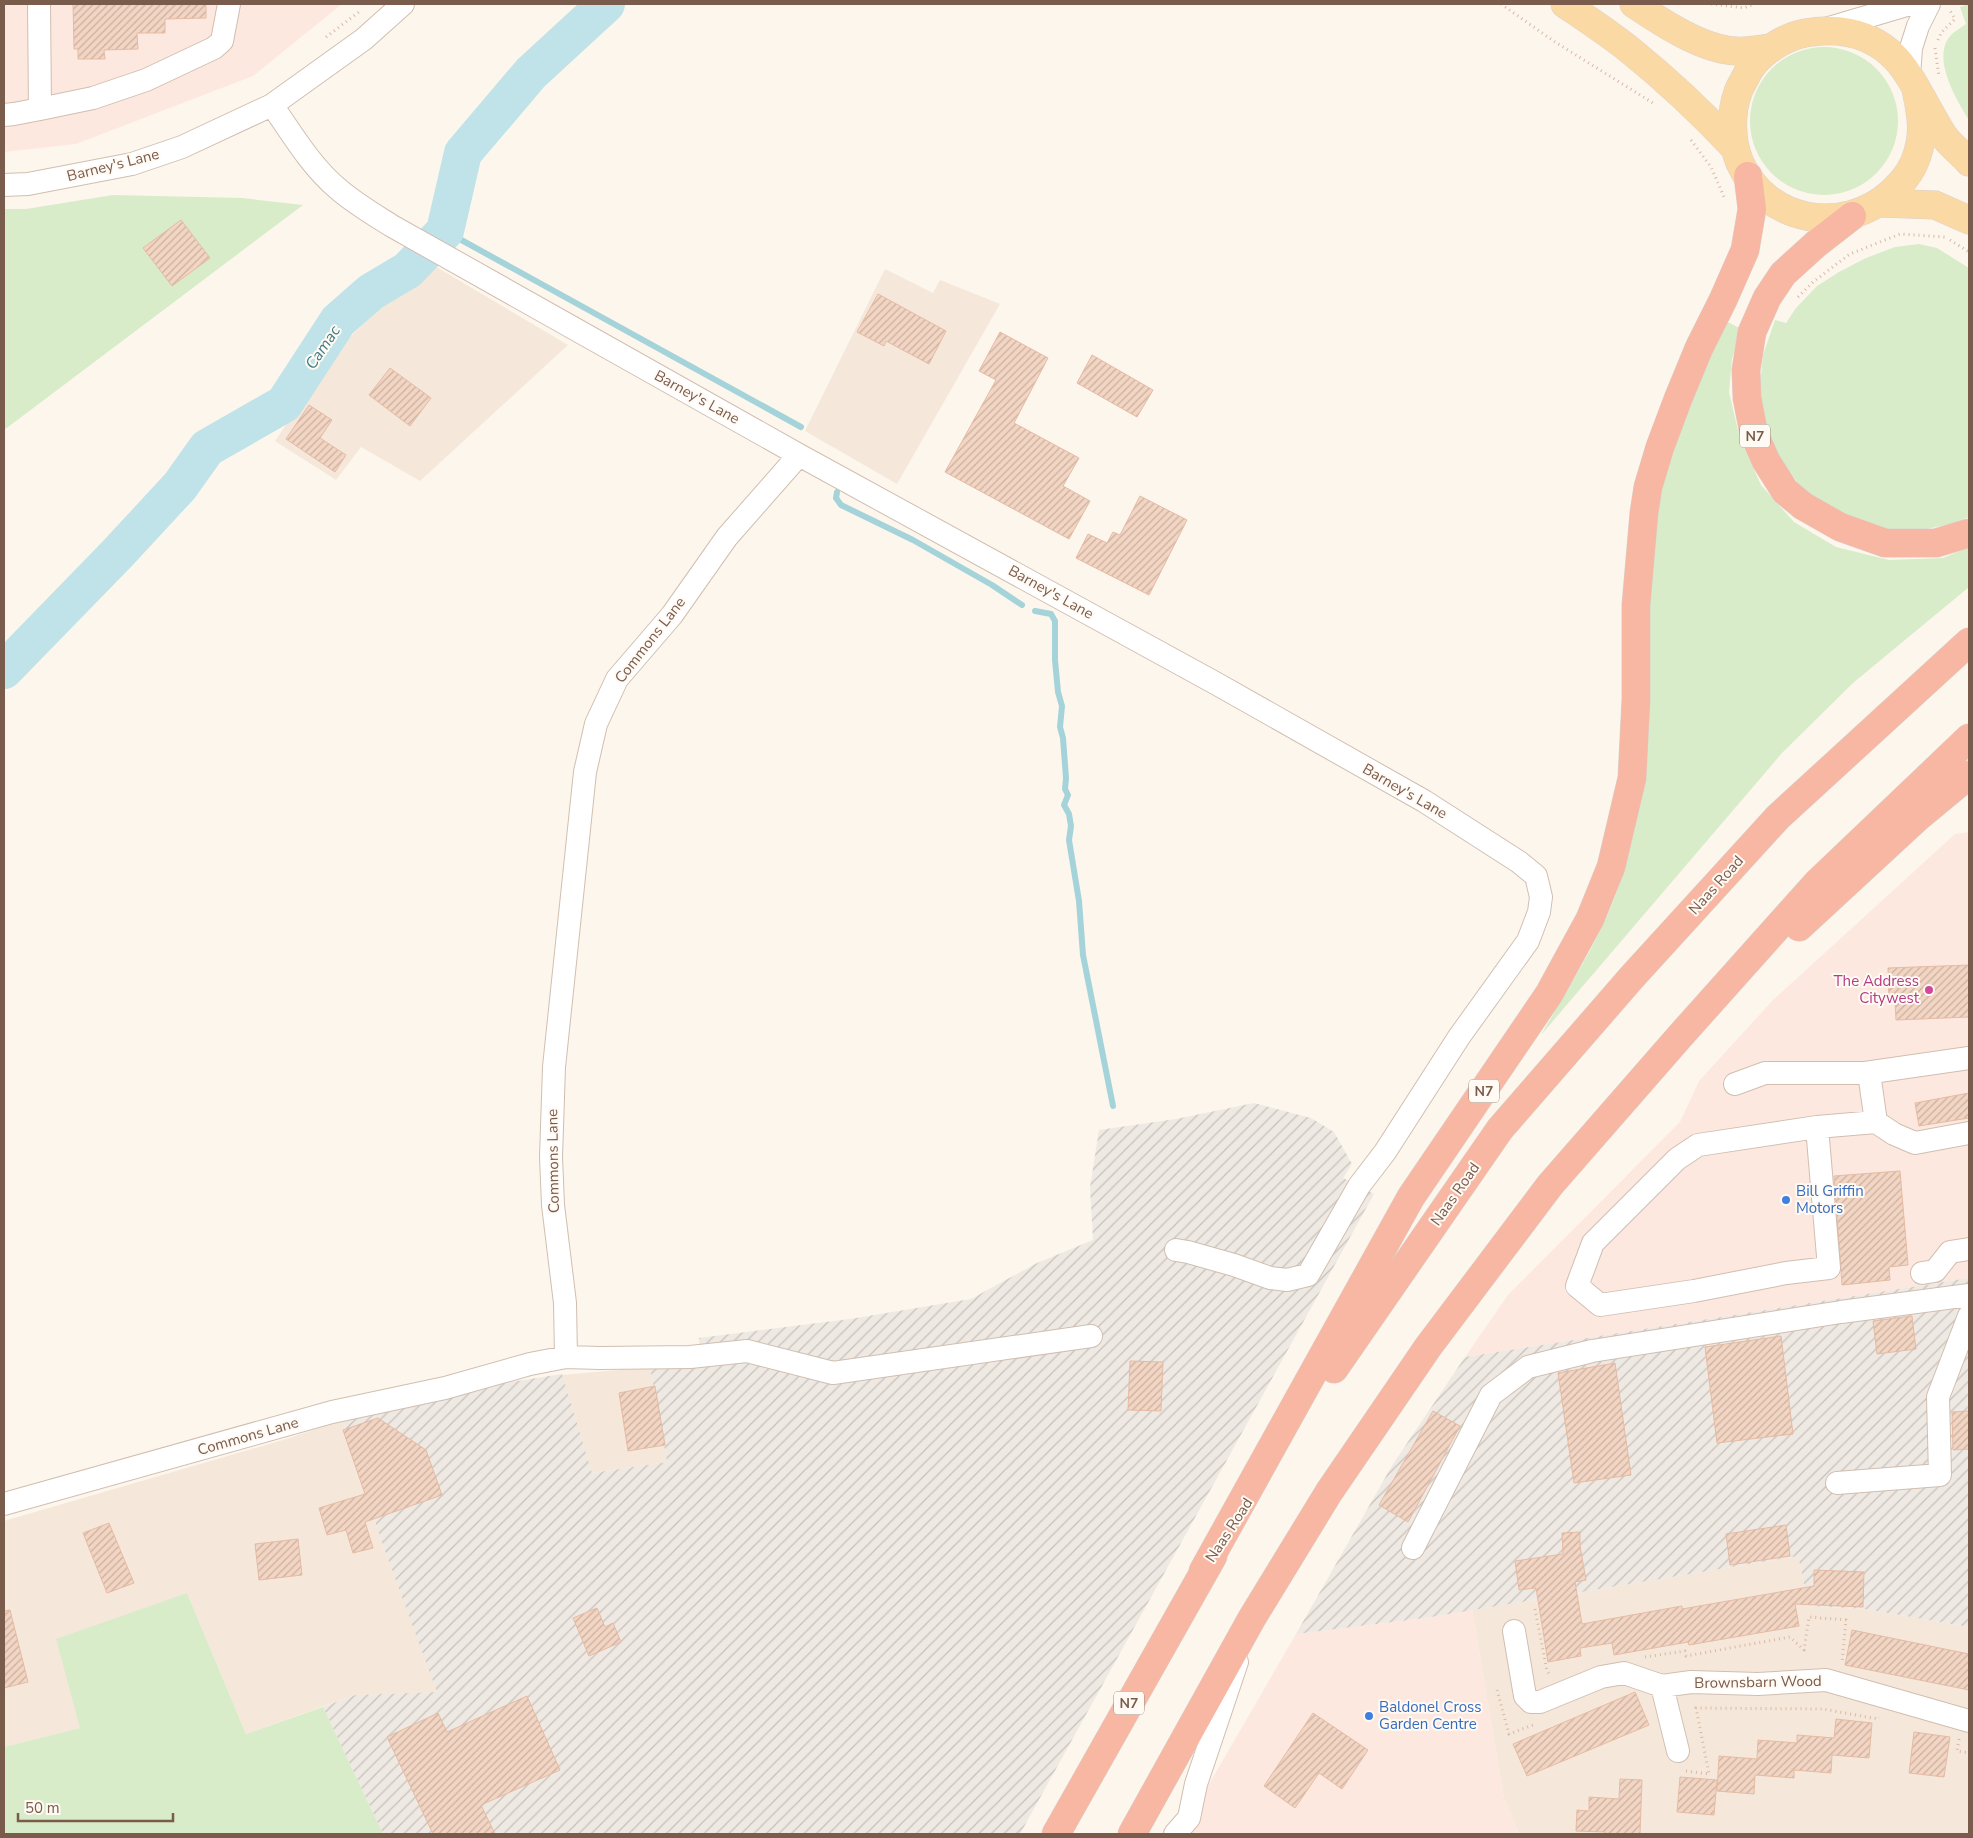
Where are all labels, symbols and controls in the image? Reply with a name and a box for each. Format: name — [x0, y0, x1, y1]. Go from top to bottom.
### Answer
street label: Barney's Lane — [65, 144, 161, 186]
water label: Camac — [300, 321, 346, 374]
street label: Barney's Lane — [651, 365, 743, 429]
road number: N7 — [1740, 424, 1770, 448]
street label: Barney's Lane — [1005, 560, 1097, 624]
street label: Commons Lane — [610, 593, 690, 687]
street label: Barney's Lane — [1359, 759, 1451, 823]
street label: Naas Road — [1684, 851, 1748, 919]
place label: The Address Citywest — [1834, 971, 1920, 1008]
marker: The Address Citywest — [1923, 984, 1935, 996]
road number: N7 — [1469, 1080, 1499, 1102]
street label: Commons Lane — [542, 1109, 564, 1213]
street label: Naas Road — [1426, 1158, 1484, 1230]
place label: Bill Griffin Motors — [1796, 1181, 1864, 1218]
marker: Bill Griffin Motors — [1780, 1194, 1792, 1206]
street label: Commons Lane — [195, 1412, 301, 1460]
street label: Naas Road — [1201, 1494, 1257, 1566]
street label: Brownsbarn Wood — [1694, 1671, 1822, 1693]
road number: N7 — [1114, 1692, 1144, 1715]
place label: Baldonel Cross Garden Centre — [1379, 1697, 1481, 1734]
marker: Baldonel Cross Garden Centre — [1363, 1710, 1375, 1722]
scale bar — [18, 1790, 172, 1822]
text: 50 m — [25, 1798, 60, 1818]

